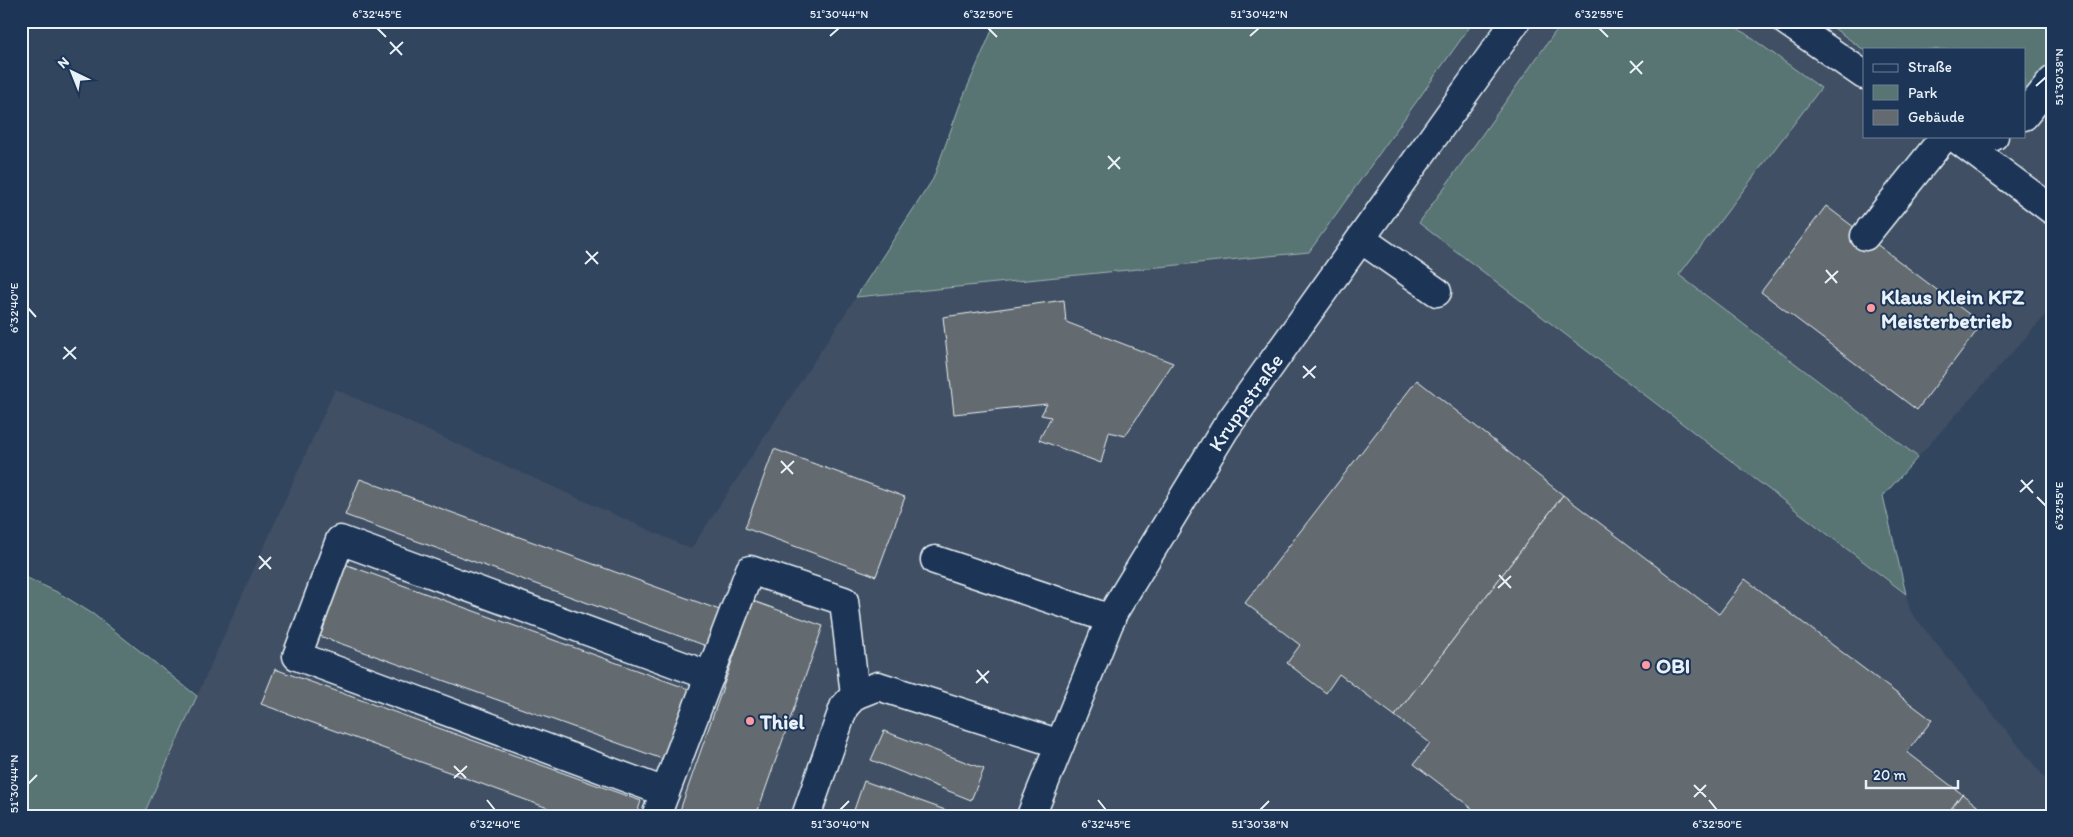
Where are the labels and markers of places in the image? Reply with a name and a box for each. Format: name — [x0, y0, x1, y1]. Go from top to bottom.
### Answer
place label: Klaus Klein KFZ Meisterbetrieb — [1881, 284, 2025, 333]
marker: Klaus Klein KFZ Meisterbetrieb — [1865, 302, 1877, 314]
place label: OBI — [1656, 653, 1690, 678]
marker: OBI — [1640, 659, 1652, 671]
place label: Thiel — [759, 709, 805, 734]
marker: Thiel — [744, 715, 756, 727]

